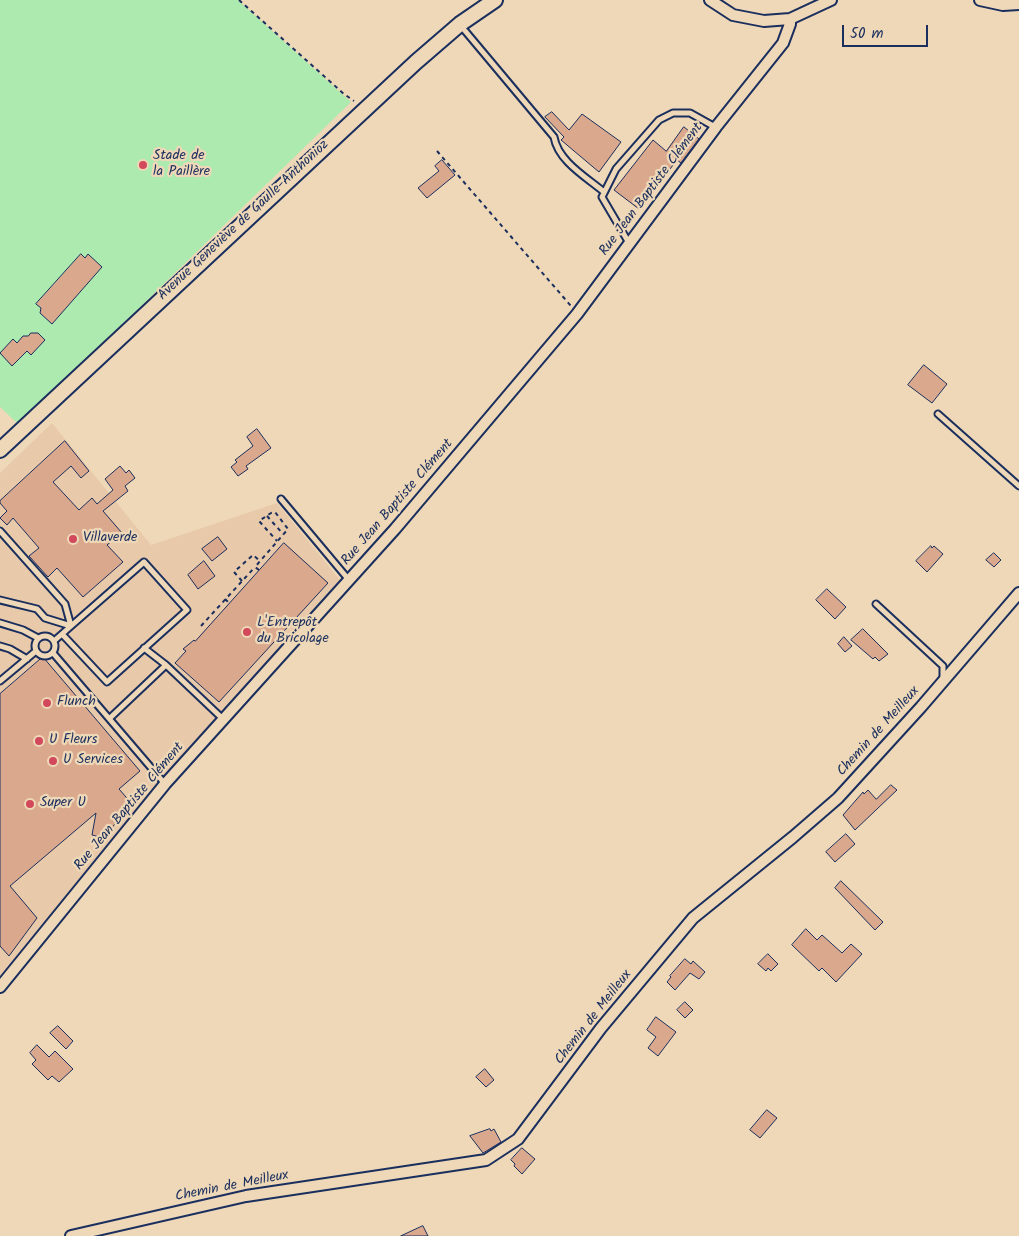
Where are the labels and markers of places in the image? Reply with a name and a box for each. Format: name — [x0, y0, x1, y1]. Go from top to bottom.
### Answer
place label: Stade de la Paillère — [153, 149, 210, 182]
marker: Stade de la Paillère — [137, 159, 149, 171]
place label: Villaverde — [83, 531, 137, 547]
marker: Villaverde — [67, 533, 79, 545]
place label: L'Entrepôt du Bricolage — [257, 616, 329, 648]
marker: L'Entrepôt du Bricolage — [241, 626, 253, 638]
place label: Flunch — [57, 695, 96, 711]
marker: Flunch — [41, 697, 53, 709]
place label: U Fleurs — [49, 733, 97, 749]
marker: U Fleurs — [33, 735, 45, 747]
place label: U Services — [63, 753, 123, 769]
marker: U Services — [47, 755, 59, 767]
place label: Super U — [40, 796, 86, 812]
marker: Super U — [24, 798, 36, 810]

